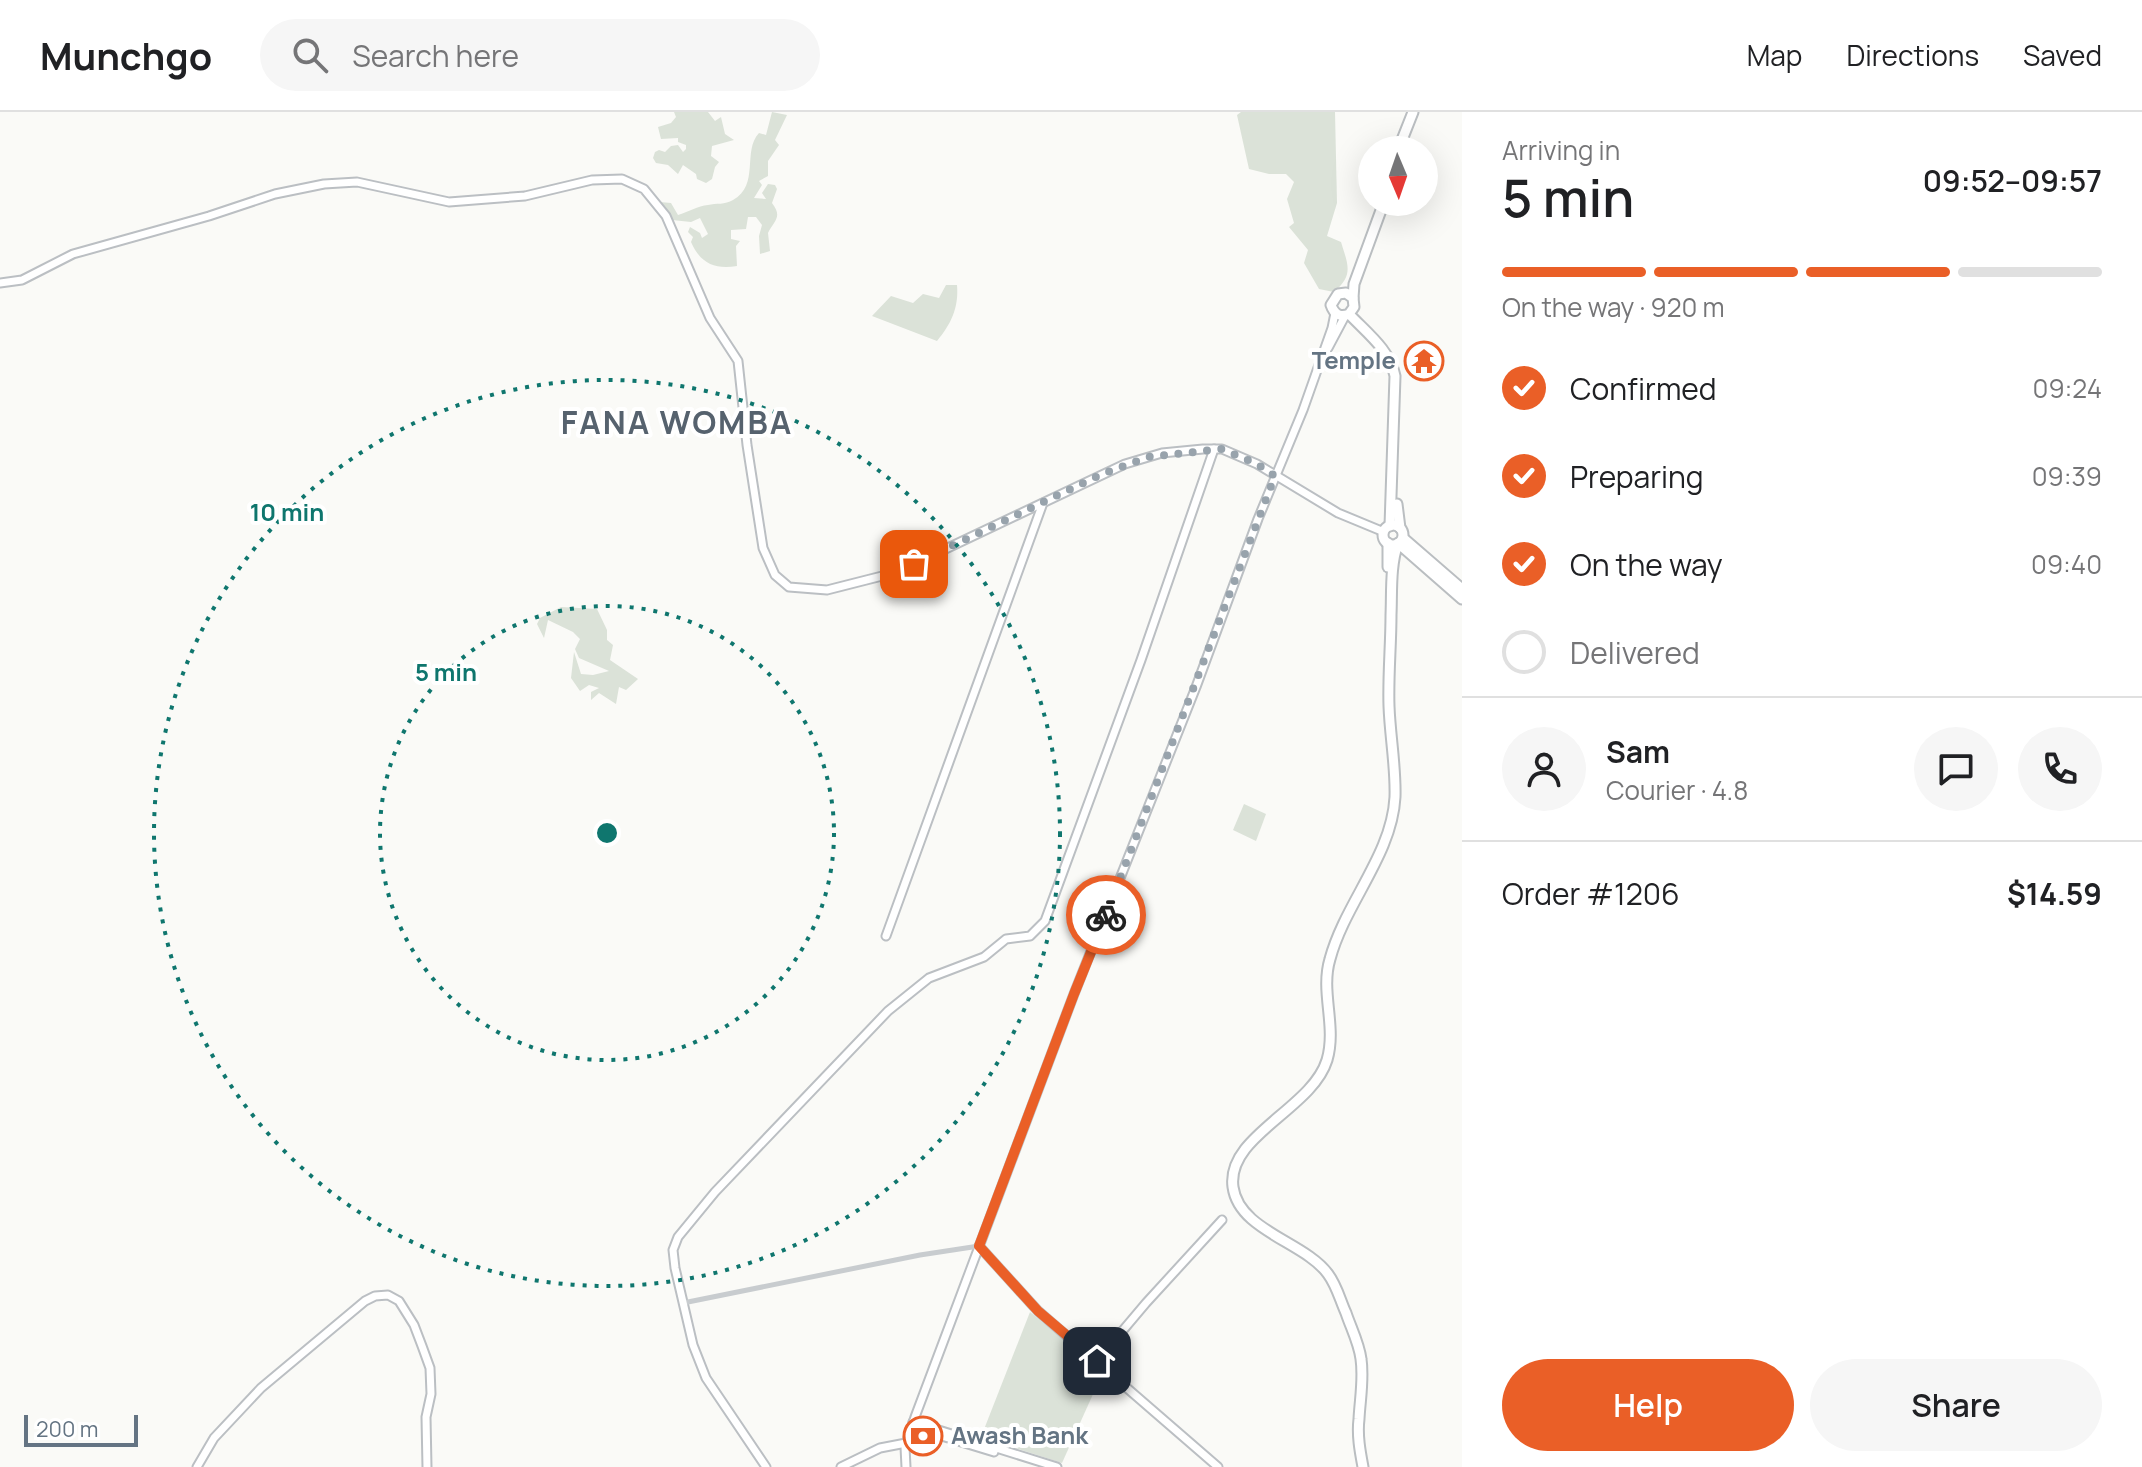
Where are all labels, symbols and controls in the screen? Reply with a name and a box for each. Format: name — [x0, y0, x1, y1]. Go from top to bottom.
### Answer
search box — [260, 19, 820, 91]
text: Munchgo — [40, 29, 212, 81]
icon: search — [288, 33, 332, 77]
text: Search here — [352, 35, 519, 76]
text: Map — [1747, 36, 1802, 74]
text: Directions — [1846, 36, 1979, 74]
text: Saved — [2023, 36, 2102, 74]
text: Arriving in — [1502, 132, 1620, 168]
north arrow — [1358, 136, 1438, 216]
map controls — [1358, 136, 1438, 216]
text: 09:52–09:57 — [1923, 160, 2102, 201]
text: 5 min — [1502, 162, 1634, 233]
text: On the way · 920 m — [1502, 289, 1725, 325]
temple icon: Temple — [1403, 340, 1445, 382]
place label: Temple — [1312, 343, 1396, 376]
icon: check — [1502, 366, 1546, 410]
text: Confirmed — [1570, 368, 1717, 409]
text: 09:24 — [2033, 370, 2102, 406]
district label: FANA WOMBA — [561, 400, 793, 444]
icon: check — [1502, 454, 1546, 498]
text: Preparing — [1570, 456, 1704, 497]
text: 09:39 — [2032, 458, 2102, 494]
text: 10 min — [250, 495, 324, 528]
pin — [880, 530, 948, 598]
icon: bag — [892, 542, 936, 586]
icon: check — [1502, 542, 1546, 586]
text: On the way — [1570, 544, 1723, 585]
text: 09:40 — [2031, 546, 2102, 582]
text: Delivered — [1570, 632, 1700, 673]
text: 5 min — [415, 655, 477, 688]
button: person — [1502, 727, 1586, 811]
button: chat — [1914, 727, 1998, 811]
button: phone — [2018, 727, 2102, 811]
text: Sam — [1606, 731, 1670, 772]
text: Courier · 4.8 — [1606, 772, 1748, 808]
centre of rings — [593, 819, 621, 847]
text: Order #1206 — [1502, 873, 1680, 914]
text: $14.59 — [2007, 873, 2102, 914]
courier — [1066, 875, 1146, 955]
icon: bike — [1084, 893, 1128, 937]
pin — [1063, 1327, 1131, 1395]
icon: home — [1075, 1339, 1119, 1383]
button: Help — [1502, 1359, 1794, 1451]
button: Share — [1810, 1359, 2102, 1451]
scale bar — [24, 1411, 138, 1447]
text: 200 m — [36, 1414, 98, 1444]
bank icon: Awash Bank — [902, 1415, 944, 1457]
place label: Awash Bank — [951, 1418, 1089, 1451]

